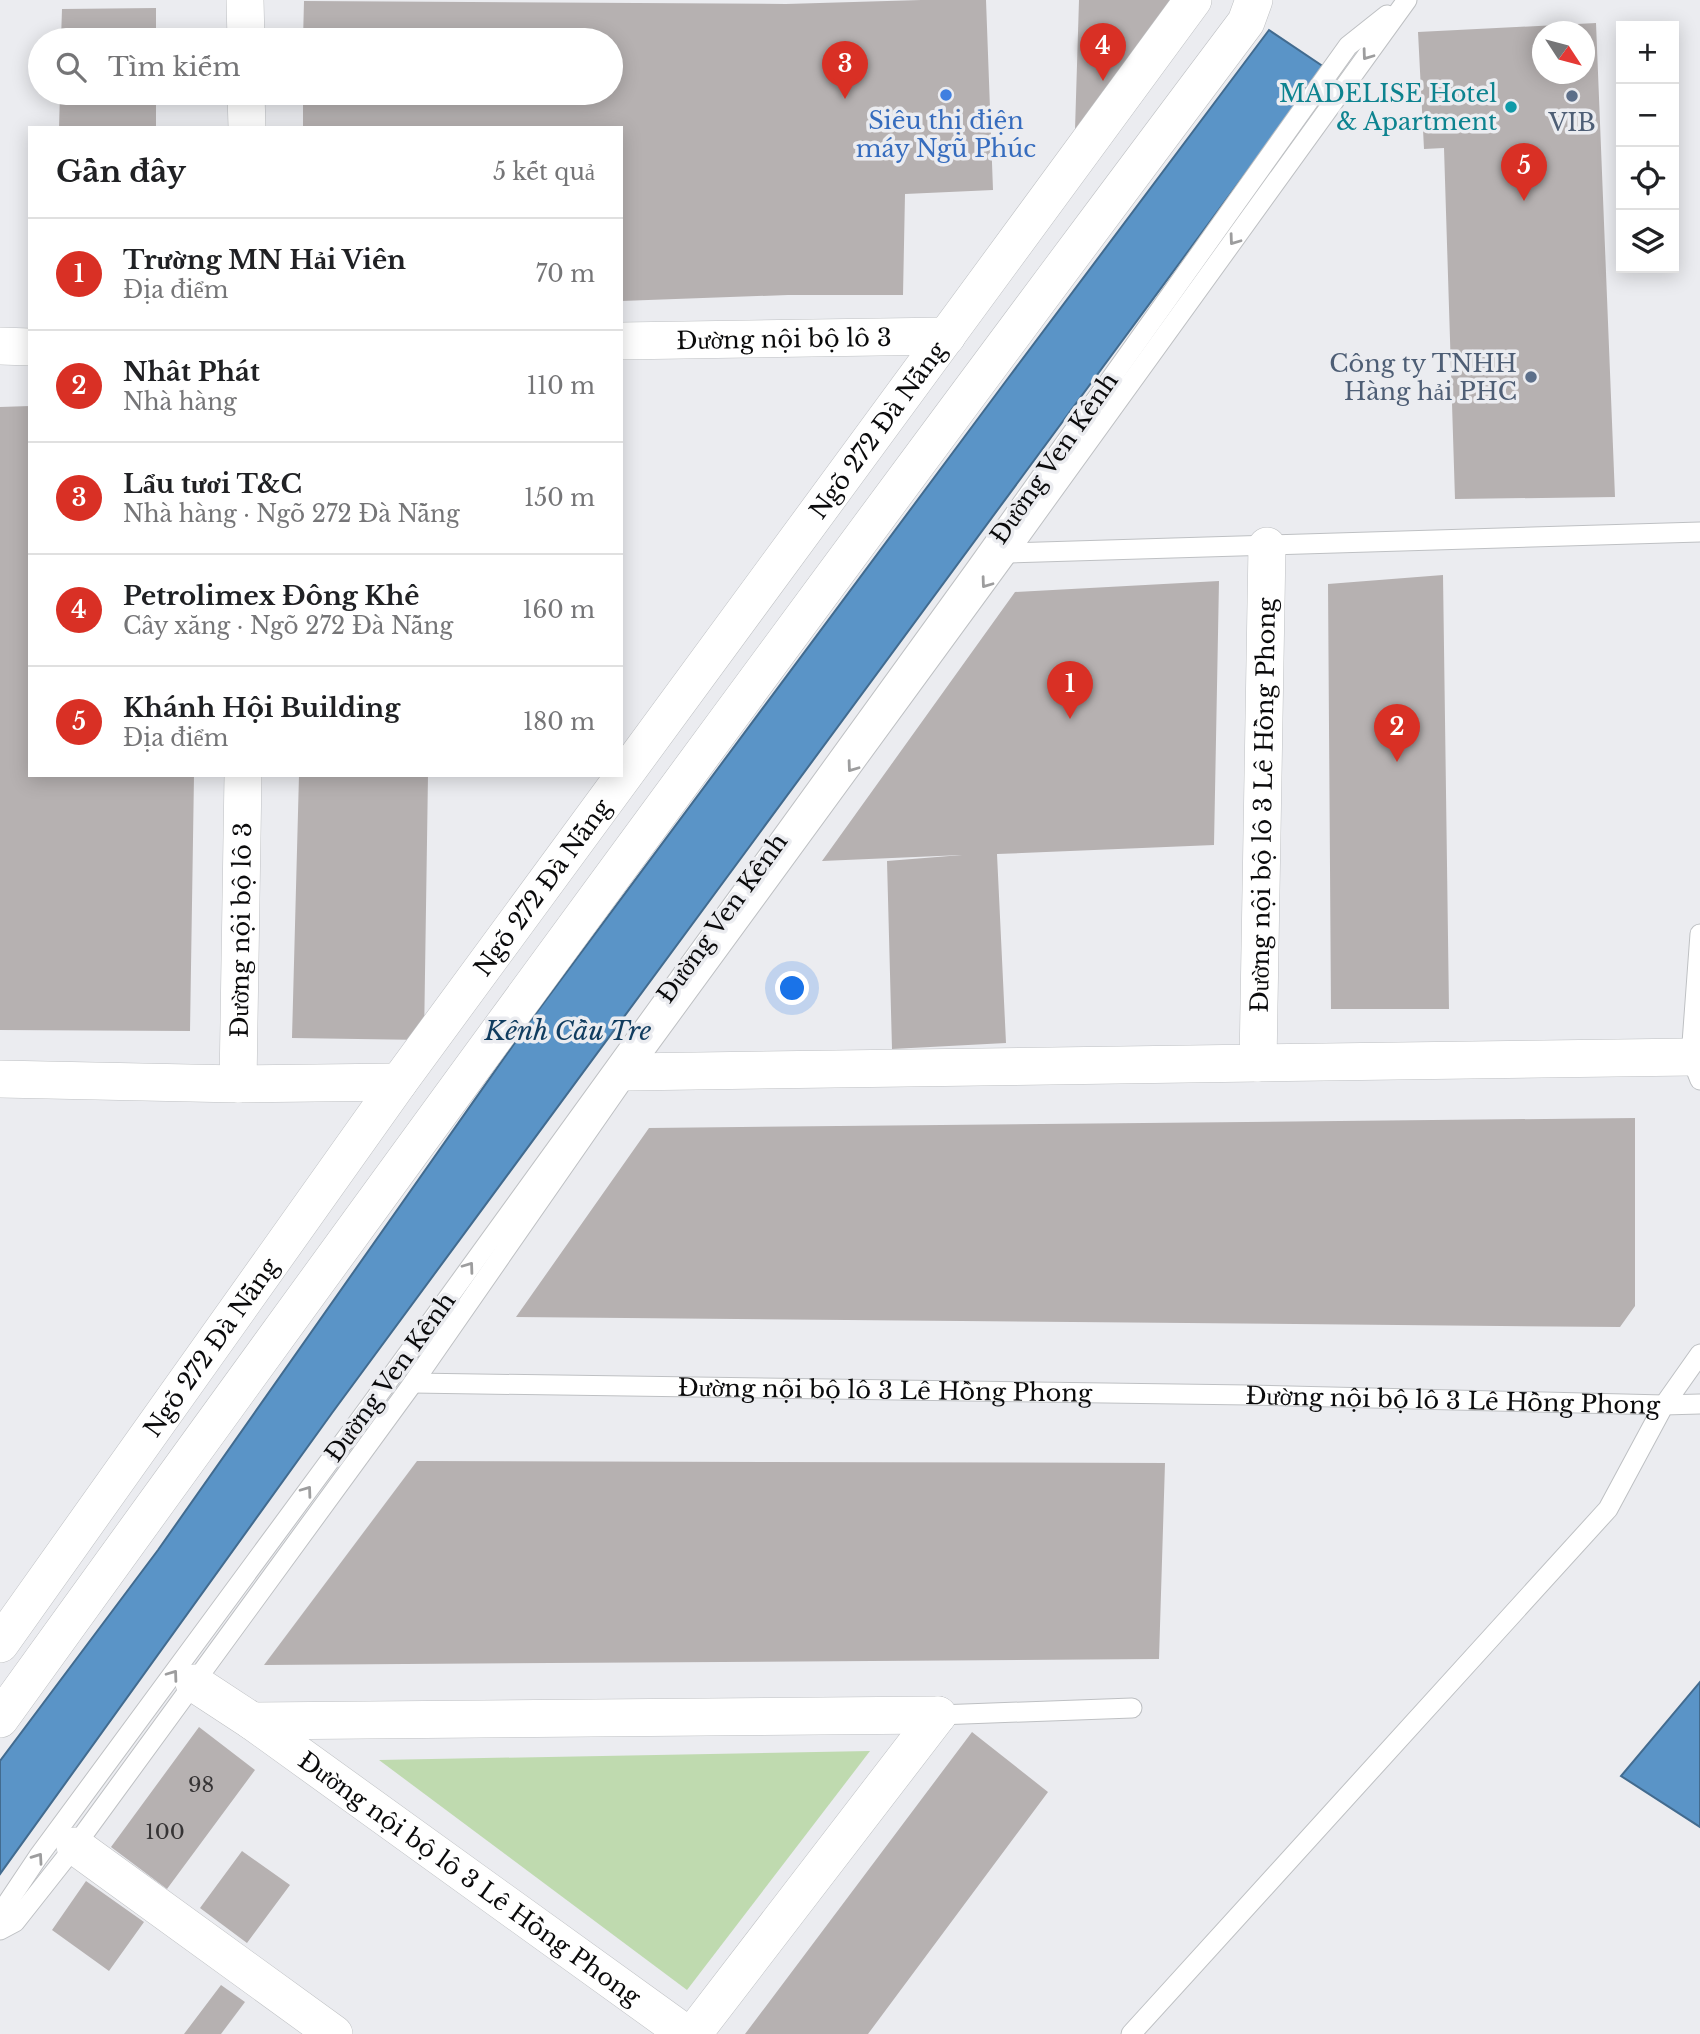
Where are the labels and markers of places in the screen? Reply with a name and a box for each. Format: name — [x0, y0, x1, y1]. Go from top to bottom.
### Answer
pin: 4 — [1080, 23, 1126, 81]
pin: 3 — [822, 41, 868, 99]
place label: MADELISE Hotel & Apartment — [1279, 79, 1497, 136]
marker: Siêu thị điện máy Ngũ Phúc — [938, 87, 954, 103]
marker: VIB — [1564, 88, 1580, 104]
marker: MADELISE Hotel & Apartment — [1503, 99, 1519, 115]
place label: Siêu thị điện máy Ngũ Phúc — [856, 106, 1036, 163]
place label: VIB — [1547, 108, 1596, 137]
pin: 5 — [1501, 143, 1547, 201]
place label: Công ty TNHH Hàng hải PHC — [1329, 349, 1517, 406]
marker: Công ty TNHH Hàng hải PHC — [1523, 369, 1539, 385]
pin: 1 — [1047, 661, 1093, 719]
pin: 2 — [1374, 704, 1420, 762]

